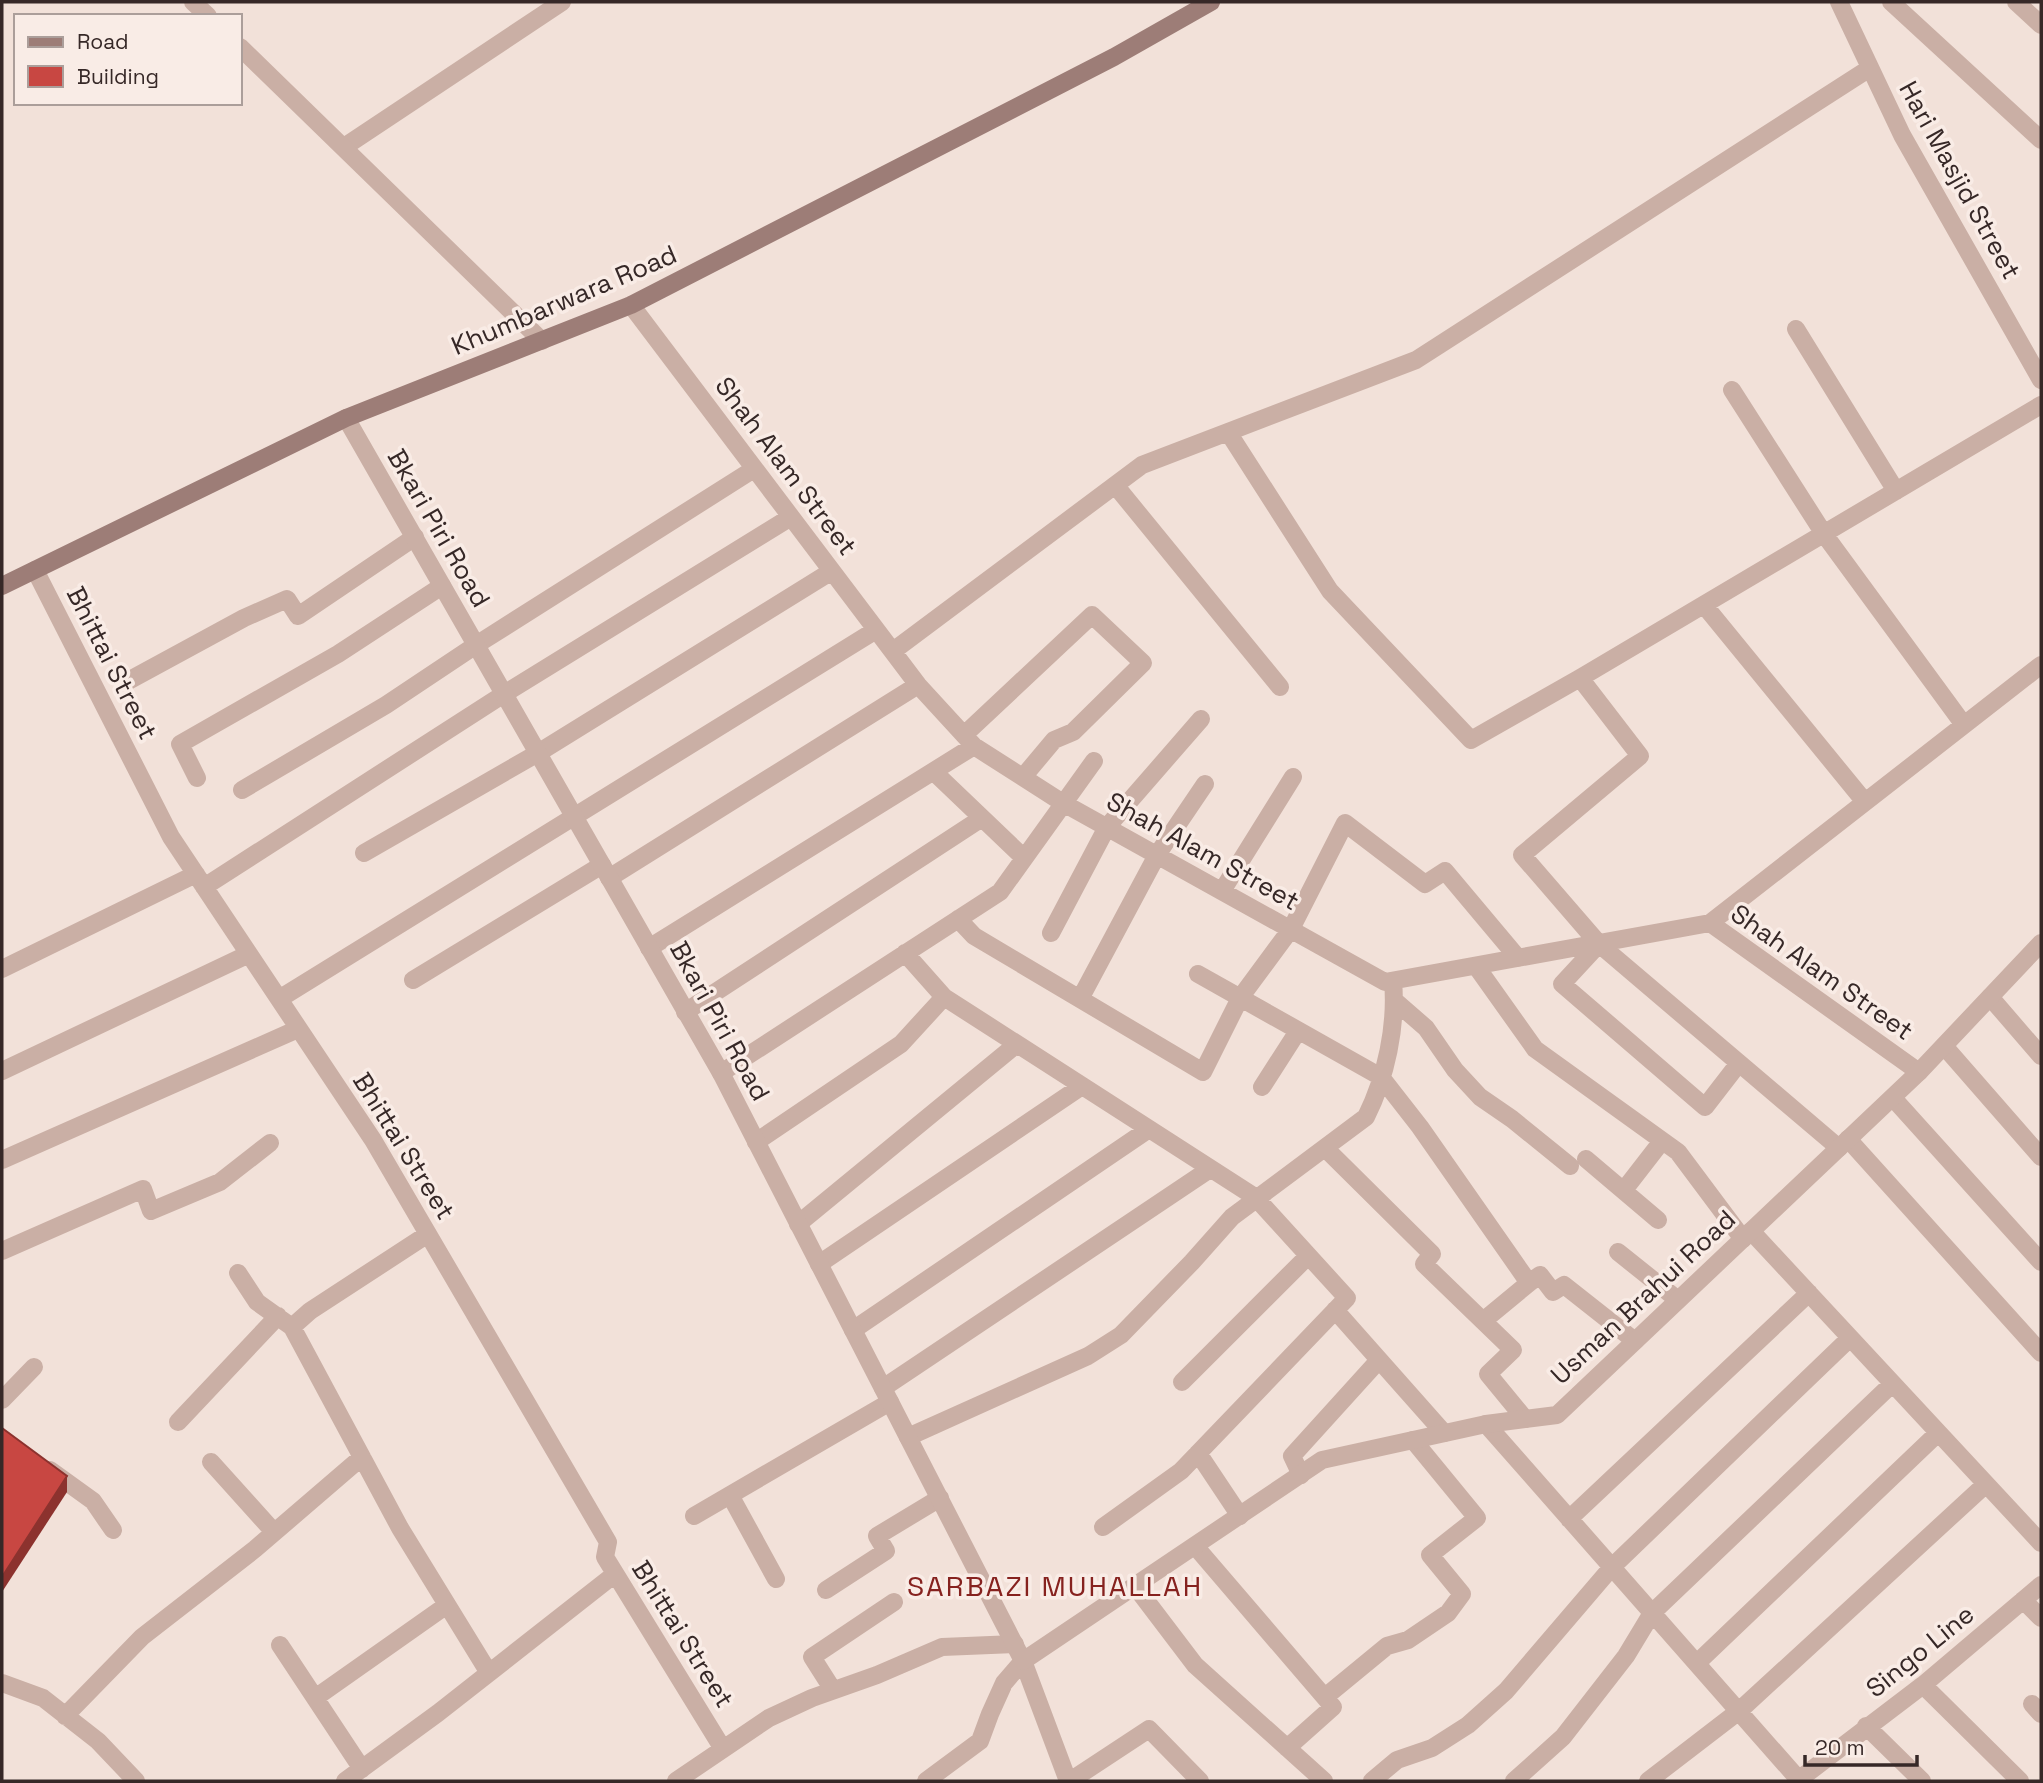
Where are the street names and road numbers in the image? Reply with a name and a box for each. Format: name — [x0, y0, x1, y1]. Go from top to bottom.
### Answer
street label: Hari Masjid Street — [1891, 75, 2029, 285]
street label: Khumbarwara Road — [446, 237, 682, 363]
street label: Shah Alam Street — [708, 370, 864, 562]
street label: Bkari Piri Road — [380, 443, 498, 613]
street label: Bhittai Street — [59, 581, 165, 745]
street label: Shah Alam Street — [1101, 784, 1305, 918]
street label: Shah Alam Street — [1724, 896, 1920, 1048]
street label: Bkari Piri Road — [662, 935, 778, 1107]
street label: Bhittai Street — [345, 1066, 463, 1226]
street label: Usman Brahui Road — [1543, 1202, 1743, 1392]
street label: Bhittai Street — [624, 1554, 742, 1714]
street label: Singo Line — [1859, 1597, 1981, 1705]

